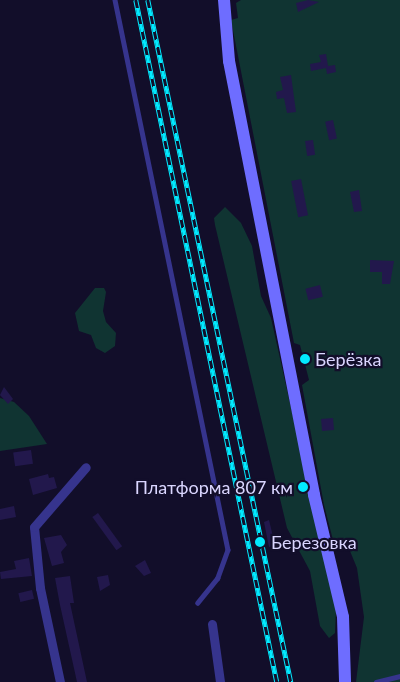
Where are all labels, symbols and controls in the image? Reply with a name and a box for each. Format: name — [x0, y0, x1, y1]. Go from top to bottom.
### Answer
place label: Берёзка — [315, 348, 382, 370]
marker: Берёзка — [299, 353, 311, 365]
place label: Платформа 807 км — [135, 476, 293, 498]
marker: Платформа 807 км — [297, 481, 309, 493]
place label: Березовка — [271, 531, 357, 553]
marker: Березовка — [253, 535, 267, 549]

